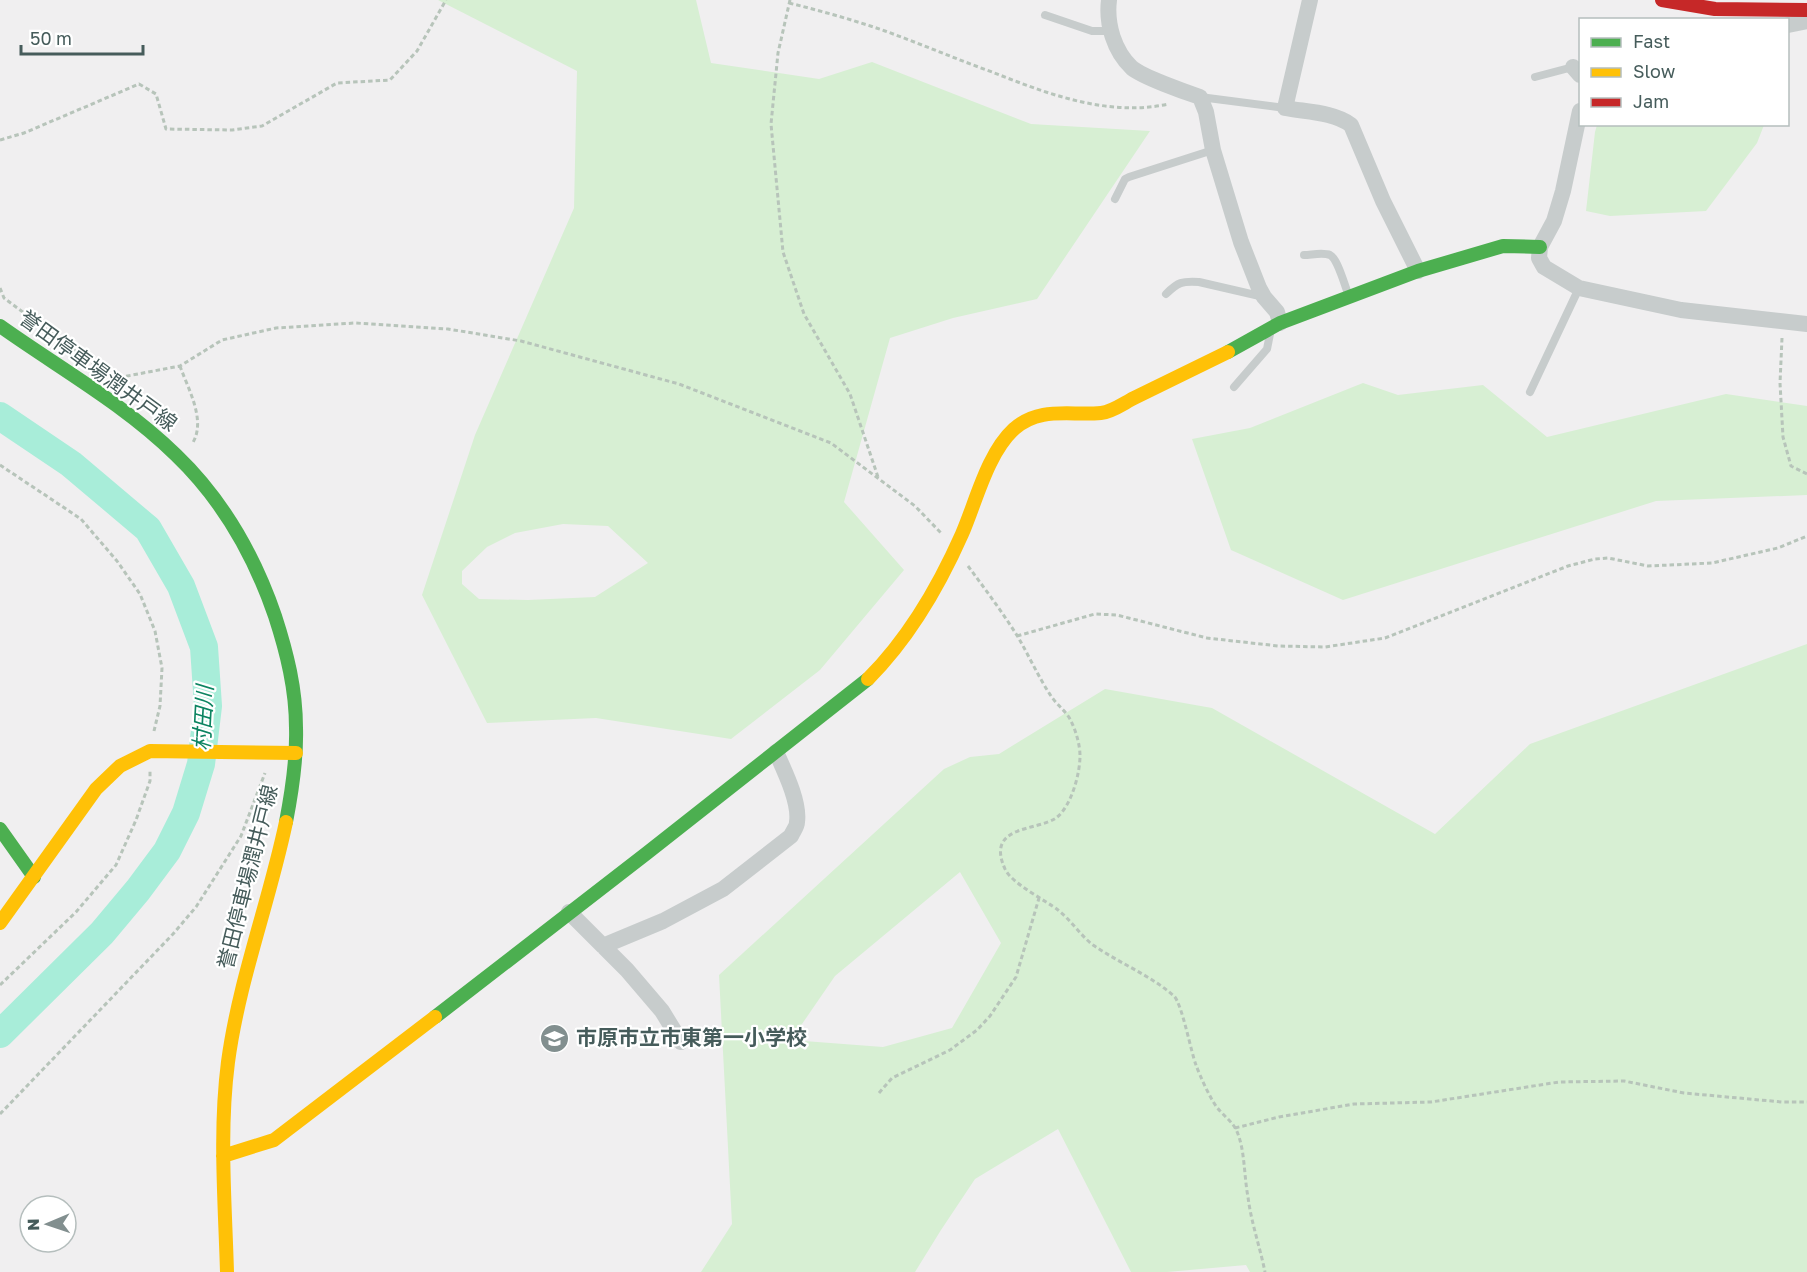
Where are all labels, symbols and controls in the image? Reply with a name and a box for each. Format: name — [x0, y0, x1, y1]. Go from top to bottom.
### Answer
scale bar — [21, 18, 142, 56]
legend — [1579, 18, 1789, 126]
text: 50 m — [30, 27, 72, 49]
text: Fast — [1633, 30, 1670, 52]
text: Slow — [1633, 60, 1676, 82]
text: Jam — [1633, 90, 1669, 112]
street label: 誉田停車場潤井戸線 — [14, 304, 183, 436]
water label: 村田川 — [187, 682, 218, 752]
street label: 誉田停車場潤井戸線 — [212, 782, 283, 972]
school or university icon: 市原市立市東第一小学校 — [539, 1022, 571, 1054]
place label: 市原市立市東第一小学校 — [576, 1024, 807, 1050]
north arrow — [18, 1194, 78, 1254]
text: N — [23, 1218, 43, 1231]

